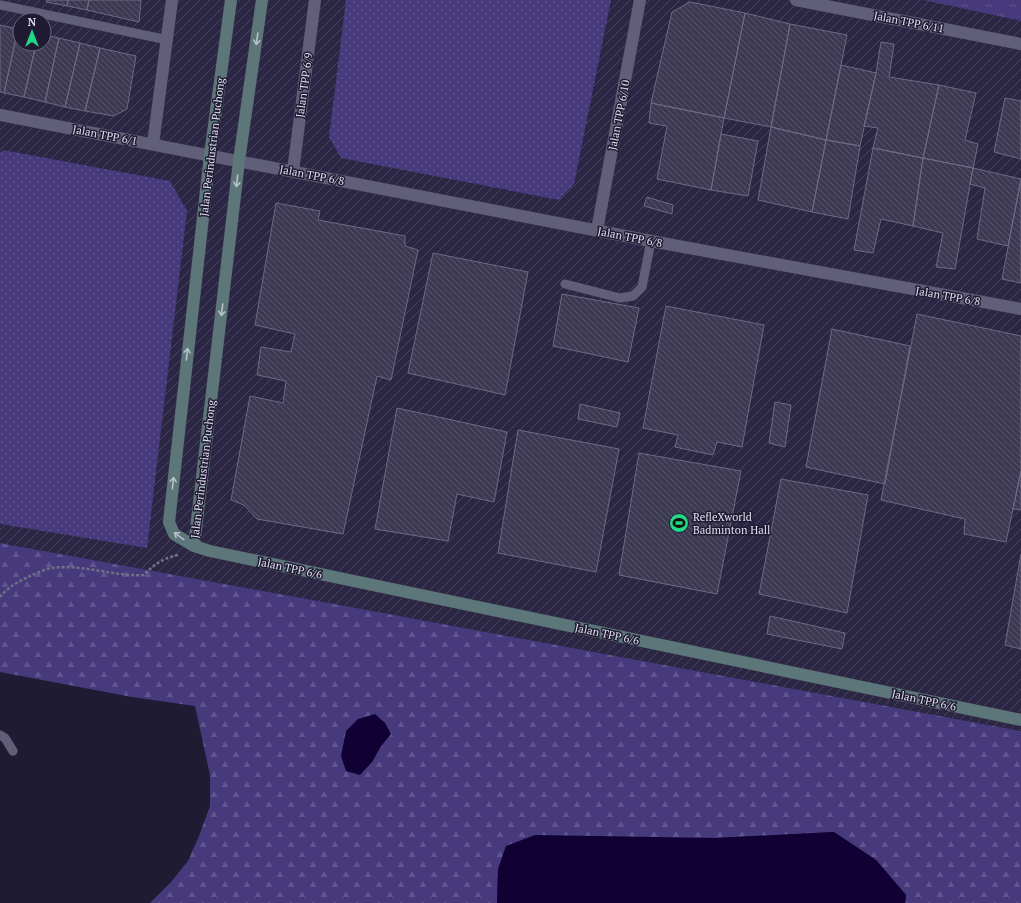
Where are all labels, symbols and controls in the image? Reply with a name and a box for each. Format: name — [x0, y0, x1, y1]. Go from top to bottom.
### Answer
street label: Jalan TPP 6/11 — [873, 8, 945, 36]
north arrow — [12, 12, 52, 52]
text: N — [28, 15, 37, 29]
one-way arrow — [253, 32, 260, 45]
street label: Jalan TPP 6/9 — [293, 51, 316, 118]
street label: Jalan Perindustrian Puchong — [197, 77, 227, 217]
street label: Jalan TPP 6/10 — [605, 79, 633, 151]
street label: Jalan TPP 6/1 — [72, 122, 138, 148]
street label: Jalan TPP 6/8 — [279, 162, 346, 188]
one-way arrow — [233, 174, 241, 187]
street label: Jalan TPP 6/8 — [597, 224, 664, 250]
street label: Jalan TPP 6/8 — [915, 283, 982, 309]
one-way arrow — [218, 303, 226, 316]
one-way arrow — [184, 348, 191, 361]
street label: Jalan Perindustrian Puchong — [188, 399, 218, 539]
one-way arrow — [169, 477, 177, 490]
place label: RefleXworld Badminton Hall — [693, 510, 770, 537]
sports icon: RefleXworld Badminton Hall — [668, 512, 690, 534]
one-way arrow — [173, 532, 184, 540]
street label: Jalan TPP 6/6 — [257, 554, 324, 582]
street label: Jalan TPP 6/6 — [574, 620, 641, 648]
street label: Jalan TPP 6/6 — [891, 686, 958, 714]

